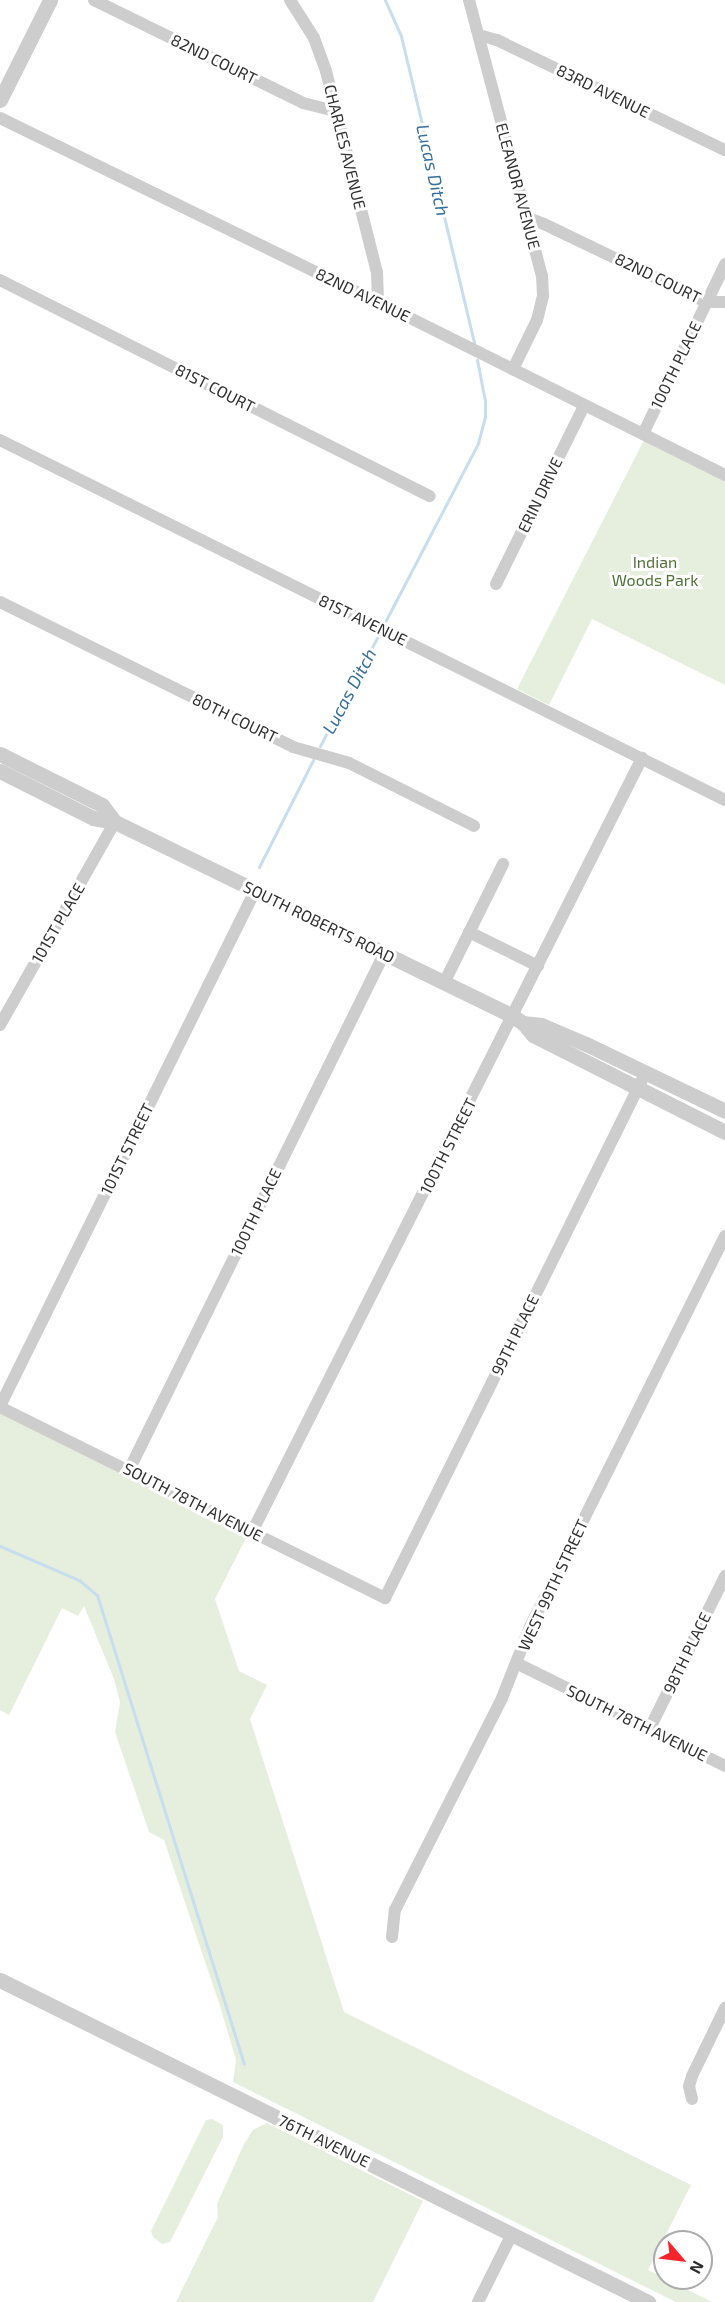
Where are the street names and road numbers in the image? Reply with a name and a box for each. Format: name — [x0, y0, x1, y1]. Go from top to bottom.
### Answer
street label: 82ND COURT — [168, 30, 260, 88]
street label: 83RD AVENUE — [553, 60, 653, 122]
street label: CHARLES AVENUE — [320, 82, 370, 212]
street label: ELEANOR AVENUE — [492, 120, 544, 252]
street label: 82ND COURT — [612, 249, 704, 307]
street label: 82ND AVENUE — [312, 264, 414, 326]
street label: 100TH PLACE — [647, 318, 705, 412]
street label: 81ST COURT — [172, 360, 258, 416]
street label: ERIN DRIVE — [514, 454, 566, 536]
street label: 81ST AVENUE — [315, 590, 411, 650]
street label: 80TH COURT — [189, 689, 281, 747]
street label: SOUTH ROBERTS ROAD — [240, 877, 398, 967]
street label: 101ST PLACE — [27, 879, 89, 967]
street label: 100TH STREET — [416, 1095, 480, 1197]
street label: 101ST STREET — [97, 1100, 157, 1198]
street label: 100TH PLACE — [227, 1165, 285, 1259]
street label: 99TH PLACE — [487, 1291, 543, 1379]
street label: SOUTH 78TH AVENUE — [120, 1458, 266, 1546]
street label: WEST 99TH STREET — [514, 1516, 592, 1654]
street label: 98TH PLACE — [659, 1609, 715, 1697]
street label: SOUTH 78TH AVENUE — [563, 1681, 711, 1765]
street label: 76TH AVENUE — [275, 2110, 373, 2172]

